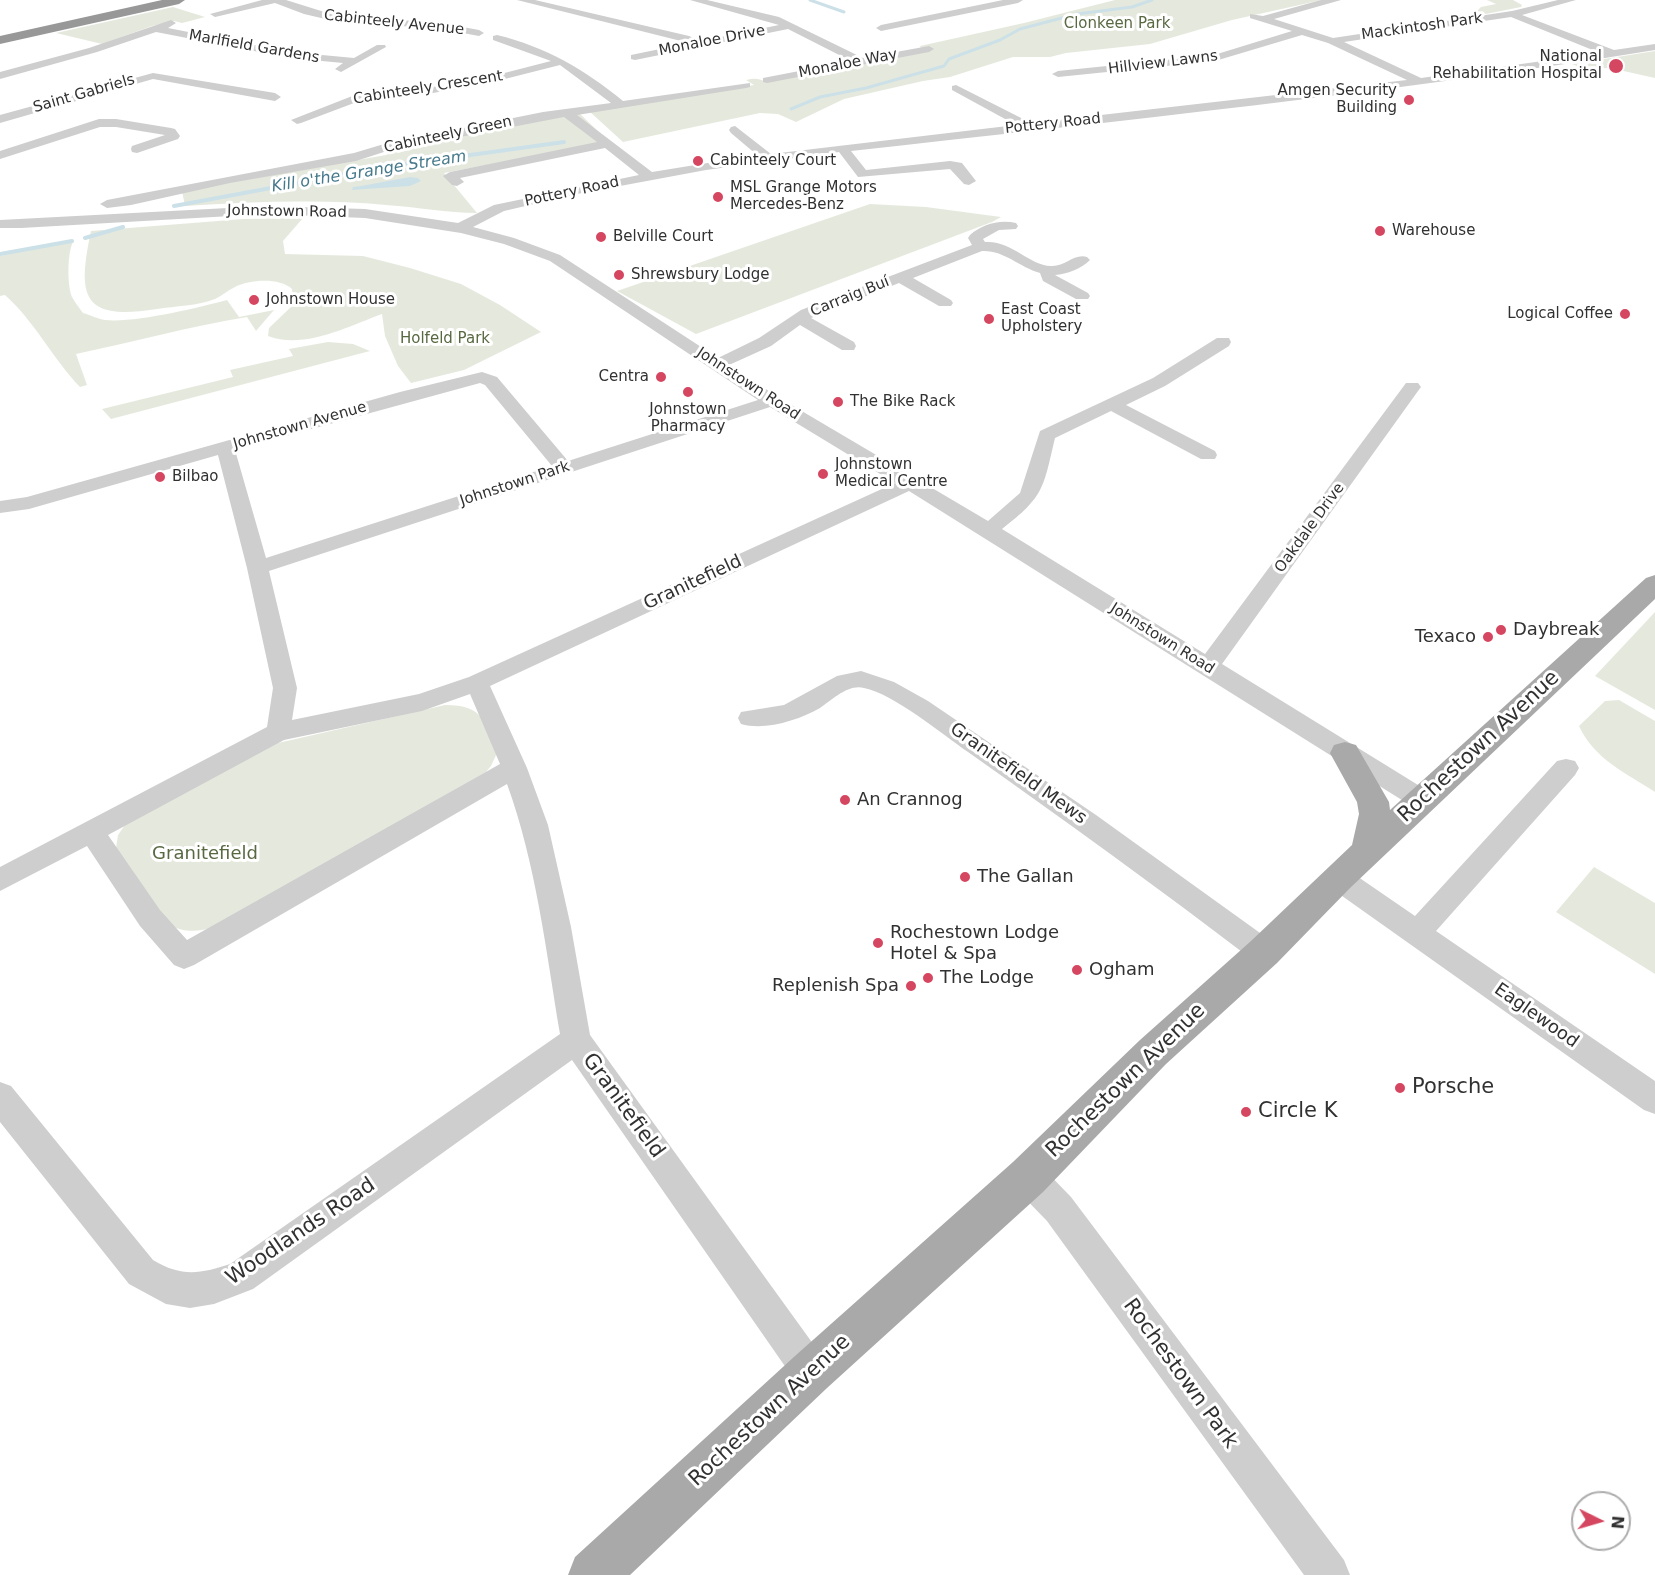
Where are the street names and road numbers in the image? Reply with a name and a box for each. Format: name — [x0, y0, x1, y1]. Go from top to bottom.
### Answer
street label: Cabinteely Avenue — [323, 7, 465, 39]
street label: Mackintosh Park — [1360, 10, 1484, 44]
street label: Monaloe Drive — [657, 22, 767, 60]
street label: Marlfield Gardens — [187, 27, 321, 67]
street label: Monaloe Way — [797, 46, 899, 82]
street label: Hillview Lawns — [1107, 47, 1219, 79]
street label: Cabinteely Crescent — [352, 67, 504, 109]
street label: Saint Gabriels — [31, 71, 137, 117]
street label: Pottery Road — [1004, 110, 1102, 138]
street label: Cabinteely Green — [382, 113, 514, 157]
street label: Pottery Road — [523, 173, 621, 211]
street label: Johnstown Road — [227, 202, 347, 222]
street label: Carraig Buí — [808, 273, 892, 321]
street label: Johnstown Road — [693, 344, 803, 424]
street label: Johnstown Avenue — [231, 398, 369, 454]
street label: Johnstown Park — [458, 458, 572, 510]
street label: Oakdale Drive — [1271, 480, 1349, 576]
street label: Granitefield — [641, 551, 745, 615]
street label: Johnstown Road — [1106, 600, 1218, 678]
street label: Rochestown Avenue — [1393, 666, 1565, 828]
street label: Granitefield Mews — [945, 719, 1091, 829]
street label: Eaglewood — [1490, 979, 1582, 1053]
street label: Rochestown Avenue — [1041, 998, 1211, 1164]
street label: Granitefield — [577, 1049, 669, 1163]
street label: Woodlands Road — [222, 1173, 380, 1291]
street label: Rochestown Park — [1117, 1294, 1243, 1454]
street label: Rochestown Avenue — [684, 1330, 856, 1492]

